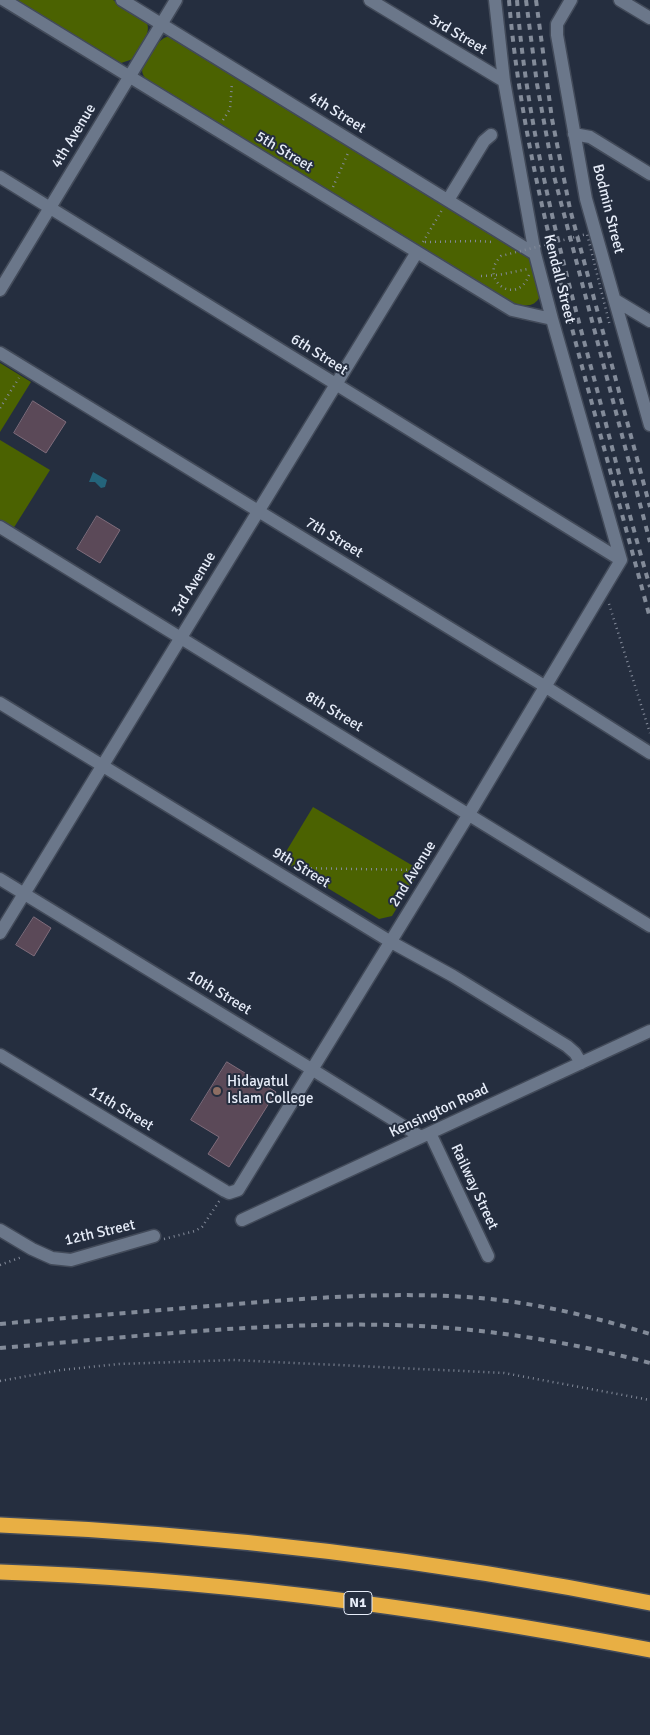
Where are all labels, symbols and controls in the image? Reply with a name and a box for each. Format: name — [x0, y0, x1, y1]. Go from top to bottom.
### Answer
street label: 3rd Street — [426, 11, 490, 59]
street label: 4th Street — [305, 88, 369, 138]
street label: 4th Avenue — [48, 101, 100, 171]
street label: 5th Street — [252, 128, 316, 176]
street label: Bodmin Street — [588, 162, 628, 256]
street label: Kendall Street — [539, 233, 579, 325]
street label: 6th Street — [287, 330, 351, 380]
street label: 7th Street — [302, 514, 366, 562]
street label: 3rd Avenue — [168, 549, 220, 619]
street label: 8th Street — [302, 688, 366, 736]
street label: 2nd Avenue — [386, 838, 440, 910]
street label: 9th Street — [269, 844, 333, 892]
street label: 10th Street — [184, 967, 254, 1019]
place label: Hidayatul Islam College — [227, 1073, 313, 1108]
street label: Kensington Road — [386, 1080, 492, 1142]
street label: 11th Street — [86, 1083, 156, 1135]
marker: Hidayatul Islam College — [211, 1085, 223, 1097]
street label: Railway Street — [446, 1141, 502, 1233]
street label: 12th Street — [63, 1216, 137, 1250]
road number: N1 — [344, 1592, 372, 1615]

